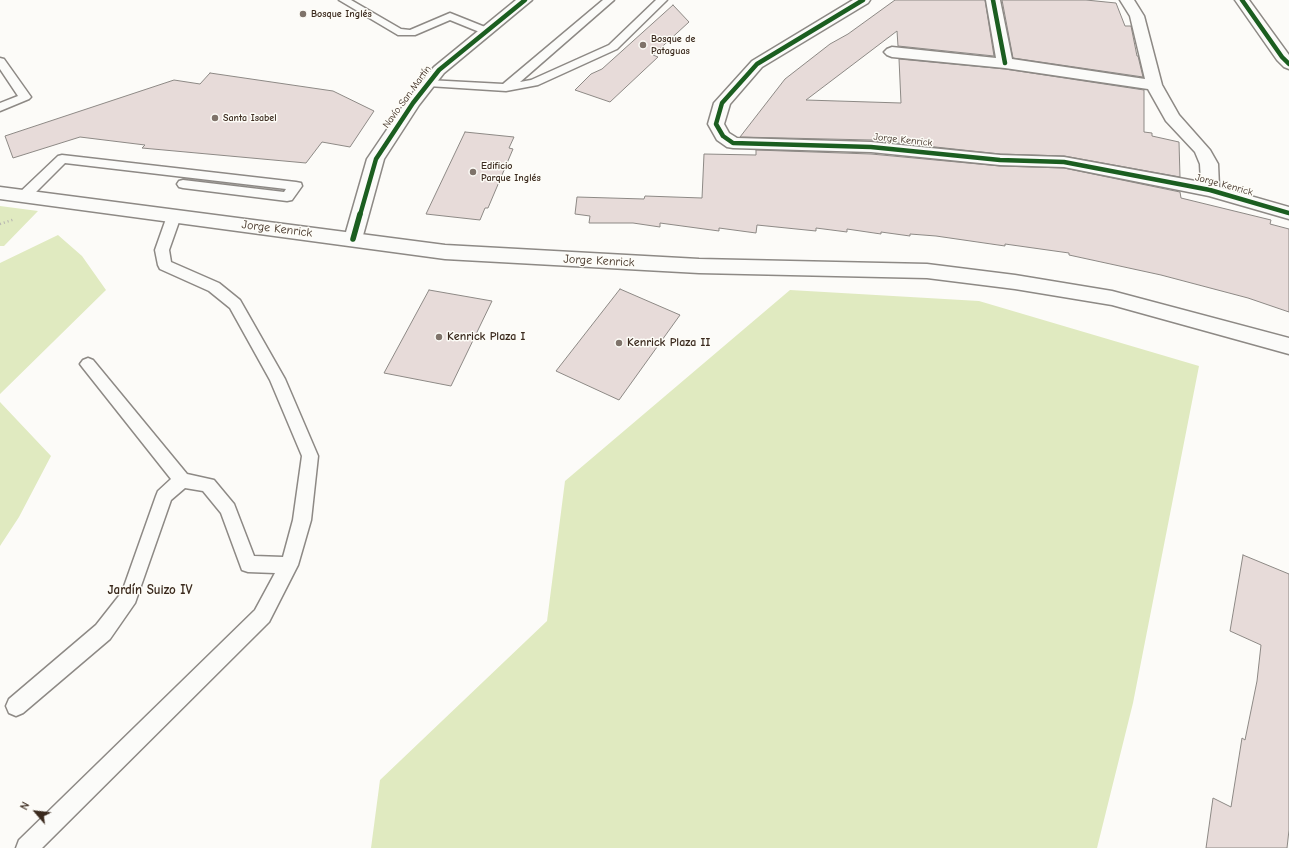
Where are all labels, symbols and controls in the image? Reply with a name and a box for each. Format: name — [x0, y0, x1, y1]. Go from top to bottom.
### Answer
place label: Bosque Inglés — [311, 8, 372, 20]
marker: Bosque Inglés — [298, 9, 308, 19]
place label: Bosque de Pataguas — [651, 33, 695, 56]
marker: Bosque de Pataguas — [638, 40, 648, 50]
street label: Navío San Martín — [380, 63, 434, 131]
place label: Santa Isabel — [223, 112, 277, 124]
marker: Santa Isabel — [210, 113, 220, 123]
street label: Jorge Kenrick — [873, 131, 933, 149]
place label: Edificio Parque Inglés — [481, 160, 541, 184]
marker: Edificio Parque Inglés — [468, 167, 478, 177]
street label: Jorge Kenrick — [1194, 172, 1254, 198]
street label: Jorge Kenrick — [241, 218, 313, 240]
street label: Jorge Kenrick — [563, 252, 635, 270]
place label: Kenrick Plaza I — [447, 330, 525, 344]
marker: Kenrick Plaza I — [434, 332, 444, 342]
place label: Kenrick Plaza II — [627, 336, 710, 350]
marker: Kenrick Plaza II — [614, 338, 624, 348]
district label: Jardín Suizo IV — [107, 582, 193, 598]
north arrow — [16, 792, 56, 832]
text: N — [18, 800, 32, 812]

